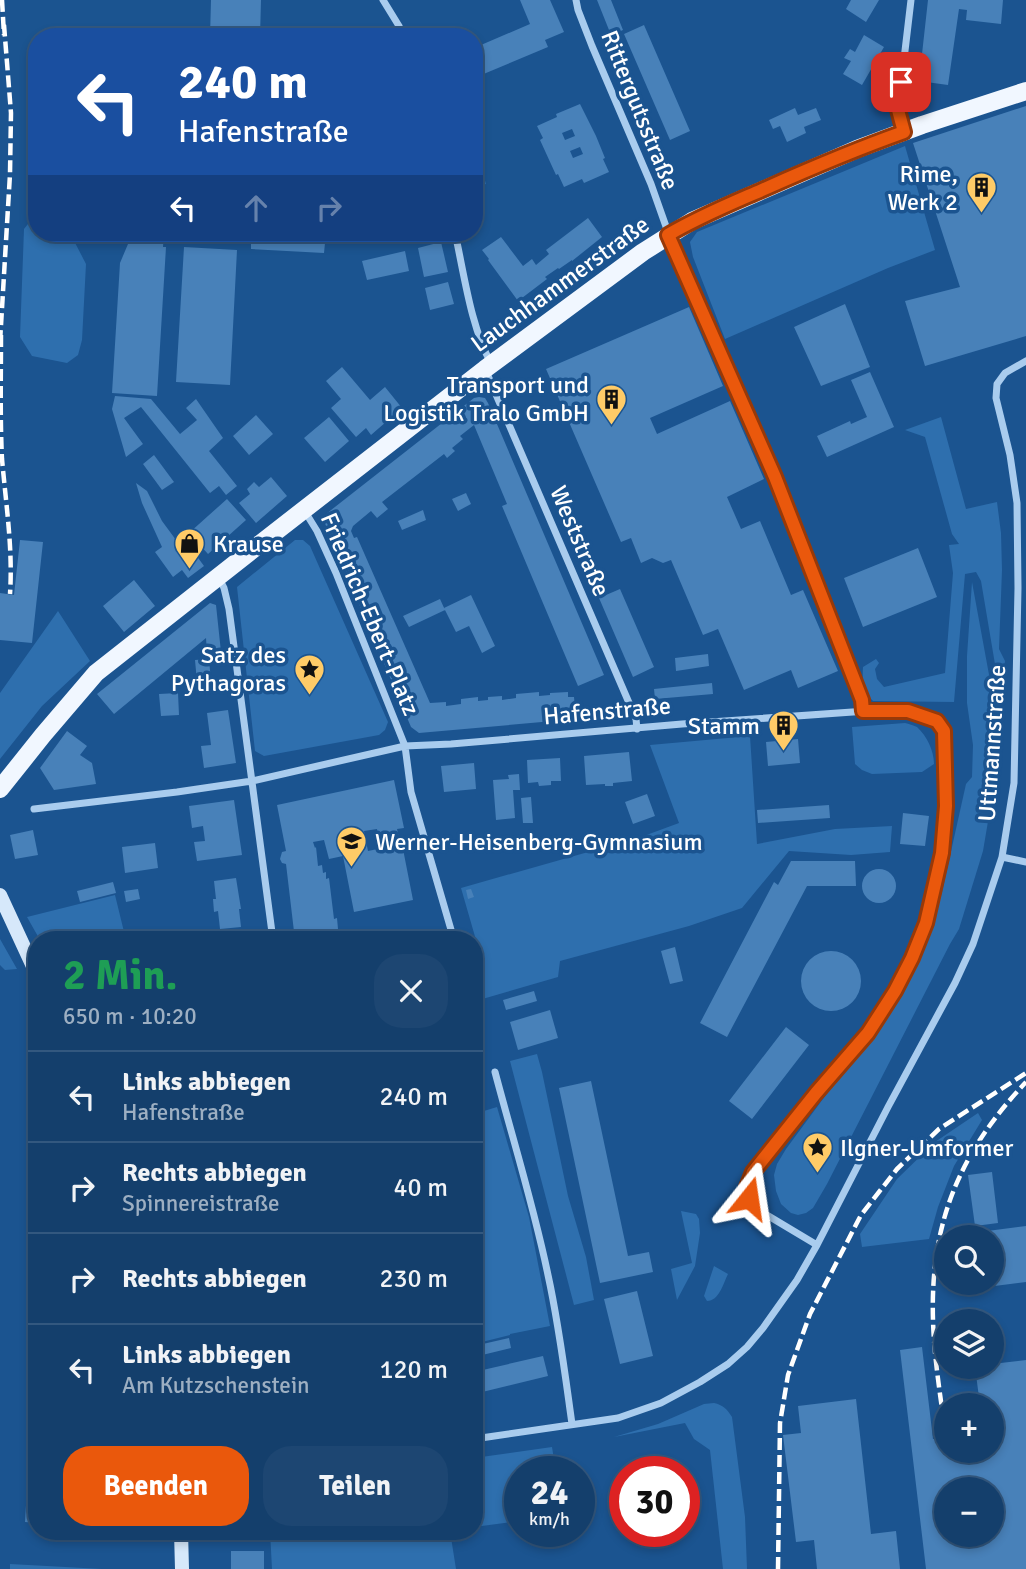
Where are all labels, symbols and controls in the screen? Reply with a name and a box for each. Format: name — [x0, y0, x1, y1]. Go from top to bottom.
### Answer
street label: Rittergutsstraße — [594, 26, 686, 194]
text: 240 m — [178, 52, 308, 112]
pin — [871, 52, 931, 112]
icon: left — [63, 56, 154, 147]
icon: arrive — [882, 63, 920, 101]
text: Hafenstraße — [178, 112, 349, 151]
place label: Rime, Werk 2 — [887, 159, 958, 217]
building icon: Rime, Werk 2 — [964, 171, 998, 215]
icon: left — [164, 189, 202, 227]
icon: ahead — [237, 189, 275, 227]
icon: right — [310, 189, 348, 227]
street label: Lauchhammerstraße — [465, 209, 655, 359]
place label: Transport und Logistik Tralo GmbH — [383, 370, 589, 428]
building icon: Transport und Logistik Tralo GmbH — [595, 382, 629, 426]
street label: Weststraße — [543, 481, 617, 601]
street label: Friedrich-Ebert-Platz — [314, 508, 426, 720]
shop icon: Krause — [173, 527, 207, 571]
place label: Krause — [213, 529, 284, 559]
place label: Satz des Pythagoras — [171, 640, 286, 698]
place icon: Satz des Pythagoras — [292, 652, 326, 696]
street label: Uttmannstraße — [972, 664, 1012, 822]
street label: Hafenstraße — [542, 690, 672, 732]
building icon: Stamm — [766, 709, 800, 753]
place label: Stamm — [688, 711, 760, 741]
school or university icon: Werner-Heisenberg-Gymnasium — [335, 825, 369, 869]
place label: Werner-Heisenberg-Gymnasium — [375, 827, 703, 857]
text: 2 Min. — [63, 950, 177, 1001]
button: close — [374, 954, 448, 1028]
text: 650 m · 10:20 — [63, 1002, 197, 1031]
text: Links abbiegen — [122, 1066, 291, 1098]
icon: left — [63, 1078, 101, 1116]
text: 240 m — [379, 1081, 448, 1113]
text: Hafenstraße — [122, 1098, 245, 1127]
place icon: Ilgner-Umformer — [800, 1131, 834, 1175]
place label: Ilgner-Umformer — [840, 1133, 1013, 1163]
text: Rechts abbiegen — [122, 1157, 307, 1189]
position arrow — [712, 1161, 786, 1235]
icon: right — [63, 1169, 101, 1207]
text: 40 m — [393, 1172, 448, 1204]
text: Spinnereistraße — [122, 1189, 280, 1218]
map controls — [934, 1225, 1004, 1547]
button: search — [934, 1225, 1004, 1295]
icon: right — [63, 1260, 101, 1298]
text: Rechts abbiegen — [122, 1263, 307, 1295]
text: 230 m — [379, 1263, 448, 1295]
button: layers — [934, 1309, 1004, 1379]
text: Links abbiegen — [122, 1339, 291, 1371]
icon: left — [63, 1351, 101, 1389]
text: 120 m — [379, 1354, 448, 1386]
text: Am Kutzschenstein — [122, 1371, 310, 1400]
button: + — [934, 1393, 1004, 1463]
button: Beenden — [63, 1446, 249, 1526]
button: Teilen — [263, 1446, 448, 1526]
speed limit sign: 30 — [609, 1456, 700, 1547]
text: 24 — [531, 1471, 568, 1514]
button: − — [934, 1477, 1004, 1547]
text: km/h — [529, 1508, 570, 1530]

